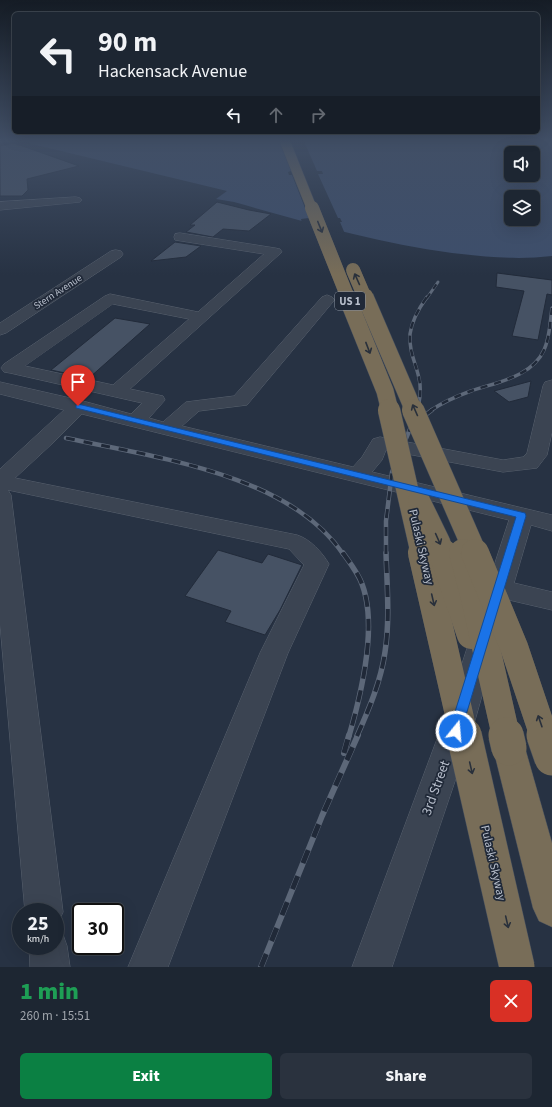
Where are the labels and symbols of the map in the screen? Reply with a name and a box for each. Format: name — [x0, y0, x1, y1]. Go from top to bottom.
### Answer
one-way arrow — [316, 221, 324, 233]
street label: Stern Avenue — [31, 271, 85, 313]
one-way arrow — [352, 273, 360, 285]
road number: US 1 — [335, 292, 365, 310]
one-way arrow — [365, 341, 373, 353]
pin — [61, 365, 95, 406]
one-way arrow — [410, 405, 418, 417]
street label: Pulaski Skyway — [404, 508, 438, 587]
one-way arrow — [435, 533, 442, 545]
one-way arrow — [430, 593, 437, 606]
position arrow — [435, 710, 477, 752]
one-way arrow — [536, 714, 543, 727]
street label: 3rd Street — [417, 757, 455, 818]
one-way arrow — [468, 761, 476, 774]
street label: Pulaski Skyway — [476, 824, 510, 903]
speed limit sign: 30 — [72, 903, 124, 955]
one-way arrow — [503, 915, 511, 928]

